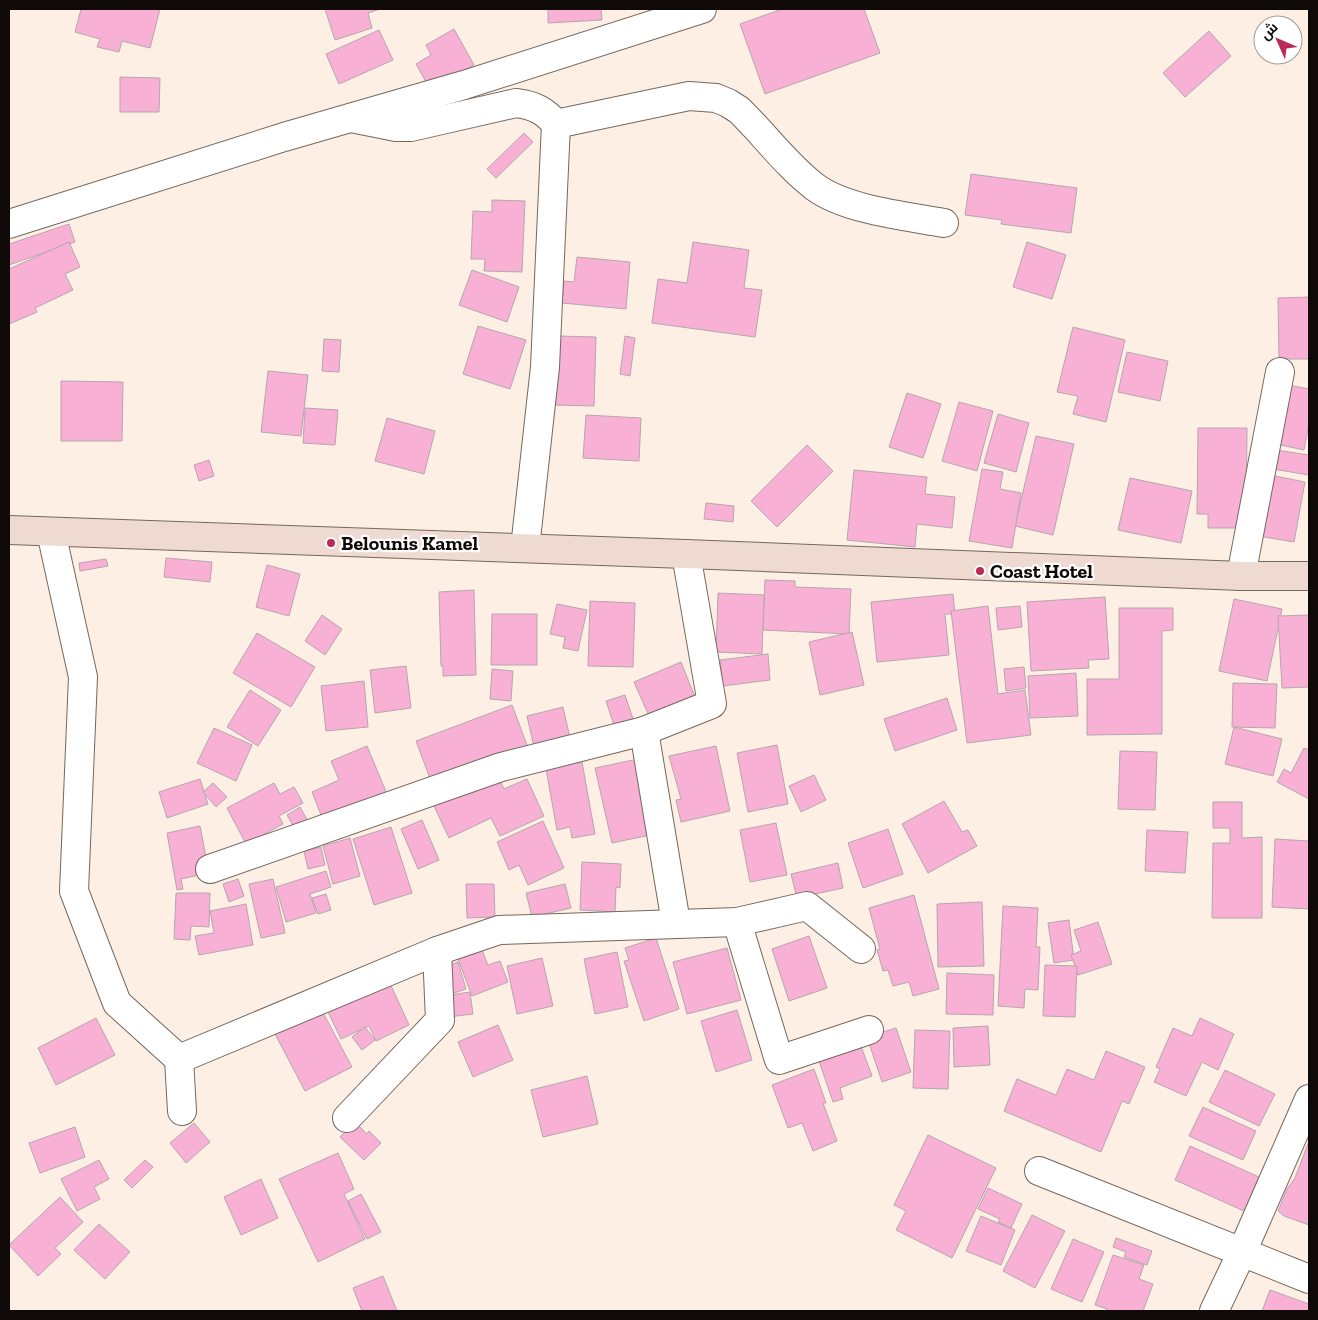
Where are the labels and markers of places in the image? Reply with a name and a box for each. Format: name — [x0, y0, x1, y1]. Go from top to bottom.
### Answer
place label: Belounis Kamel — [341, 531, 478, 555]
marker: Belounis Kamel — [325, 537, 337, 549]
place label: Coast Hotel — [990, 559, 1093, 583]
marker: Coast Hotel — [974, 565, 986, 577]

